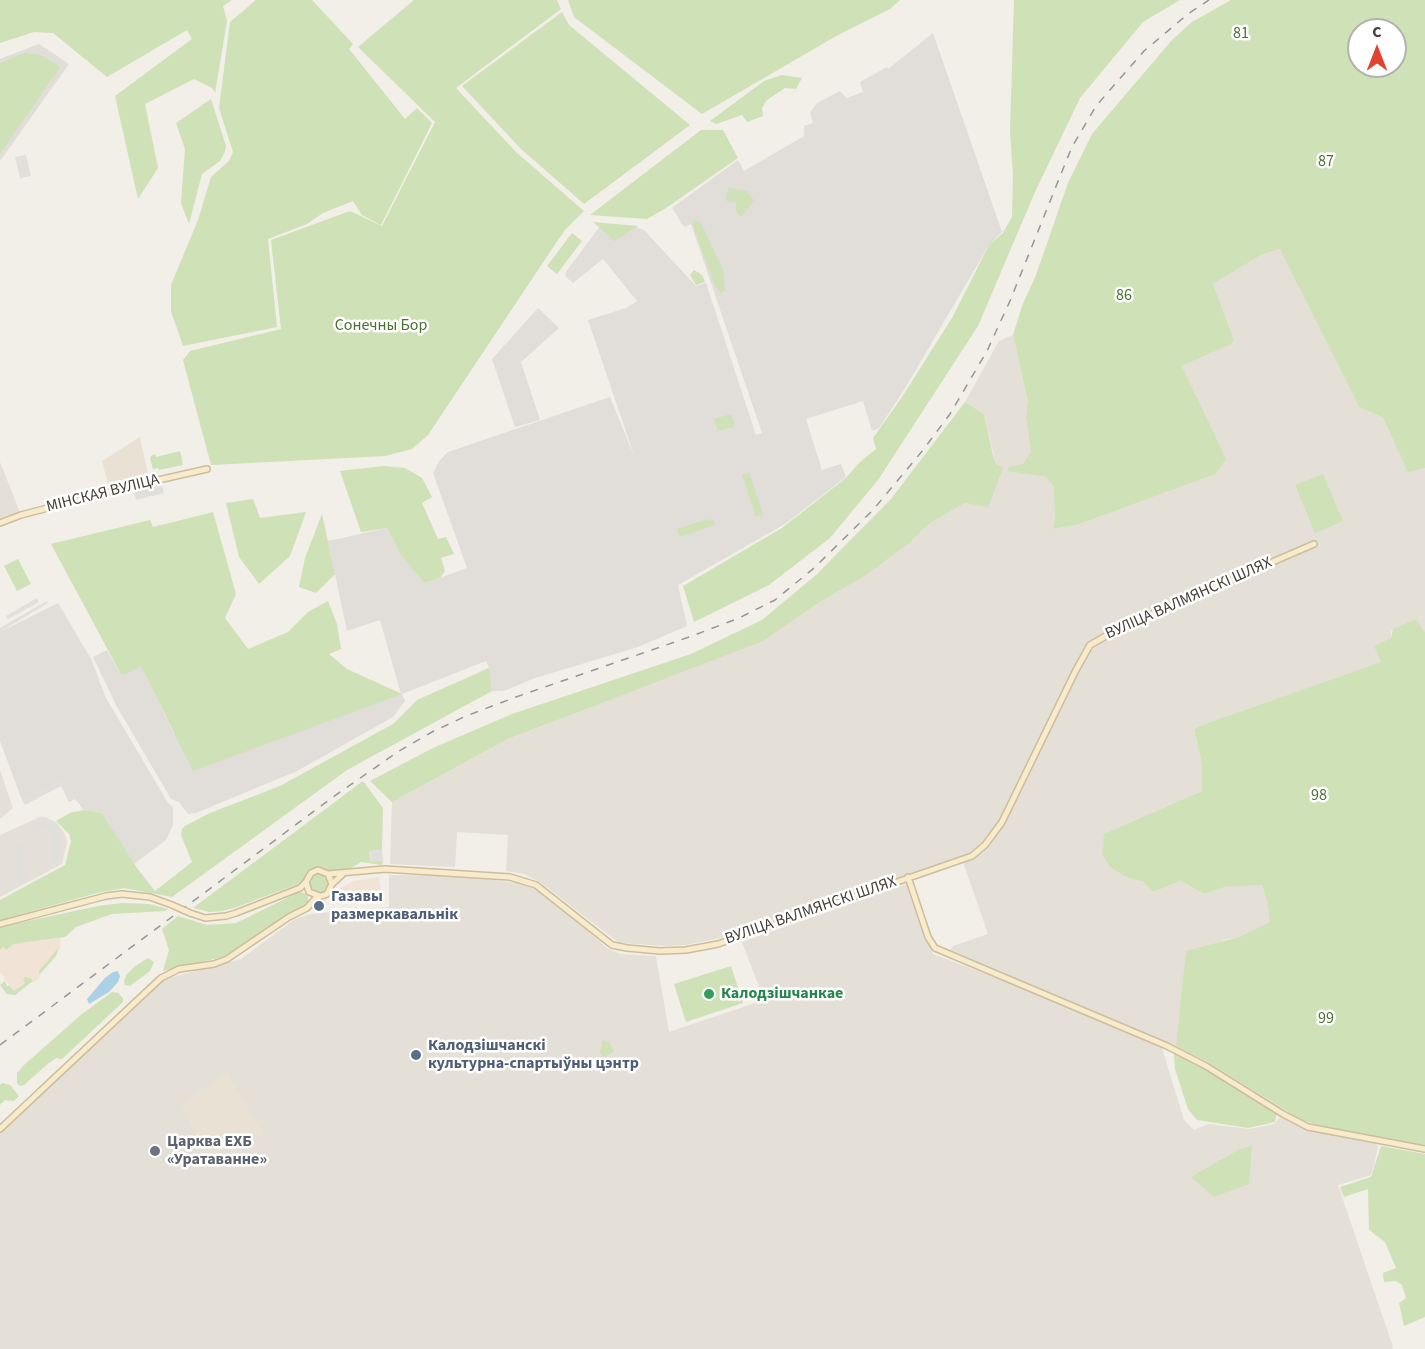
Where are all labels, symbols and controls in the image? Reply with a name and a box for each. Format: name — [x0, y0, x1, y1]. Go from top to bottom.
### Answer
north arrow — [1347, 18, 1407, 78]
text: С — [1372, 21, 1382, 43]
park label: 81 — [1233, 24, 1249, 44]
park label: 87 — [1318, 152, 1334, 172]
park label: 86 — [1116, 286, 1132, 306]
park label: Сонечны Бор — [335, 316, 427, 336]
street label: МІНСКАЯ ВУЛІЦА — [45, 471, 161, 517]
street label: ВУЛІЦА ВАЛМЯНСКІ ШЛЯХ — [1103, 554, 1275, 644]
park label: 98 — [1311, 786, 1327, 806]
street label: ВУЛІЦА ВАЛМЯНСКІ ШЛЯХ — [723, 873, 899, 949]
place label: Газавы размеркавальнік — [331, 887, 458, 925]
marker: Газавы размеркавальнік — [312, 899, 326, 913]
place label: Калодзішчанкае — [721, 984, 843, 1004]
marker: Калодзішчанкае — [702, 987, 716, 1001]
park label: 99 — [1318, 1009, 1334, 1029]
place label: Калодзішчанскі культурна-спартыўны цэнтр — [428, 1036, 639, 1074]
marker: Калодзішчанскі культурна-спартыўны цэнтр — [409, 1048, 423, 1062]
place label: Царква ЕХБ «Уратаванне» — [167, 1132, 267, 1170]
marker: Царква ЕХБ «Уратаванне» — [148, 1144, 162, 1158]

